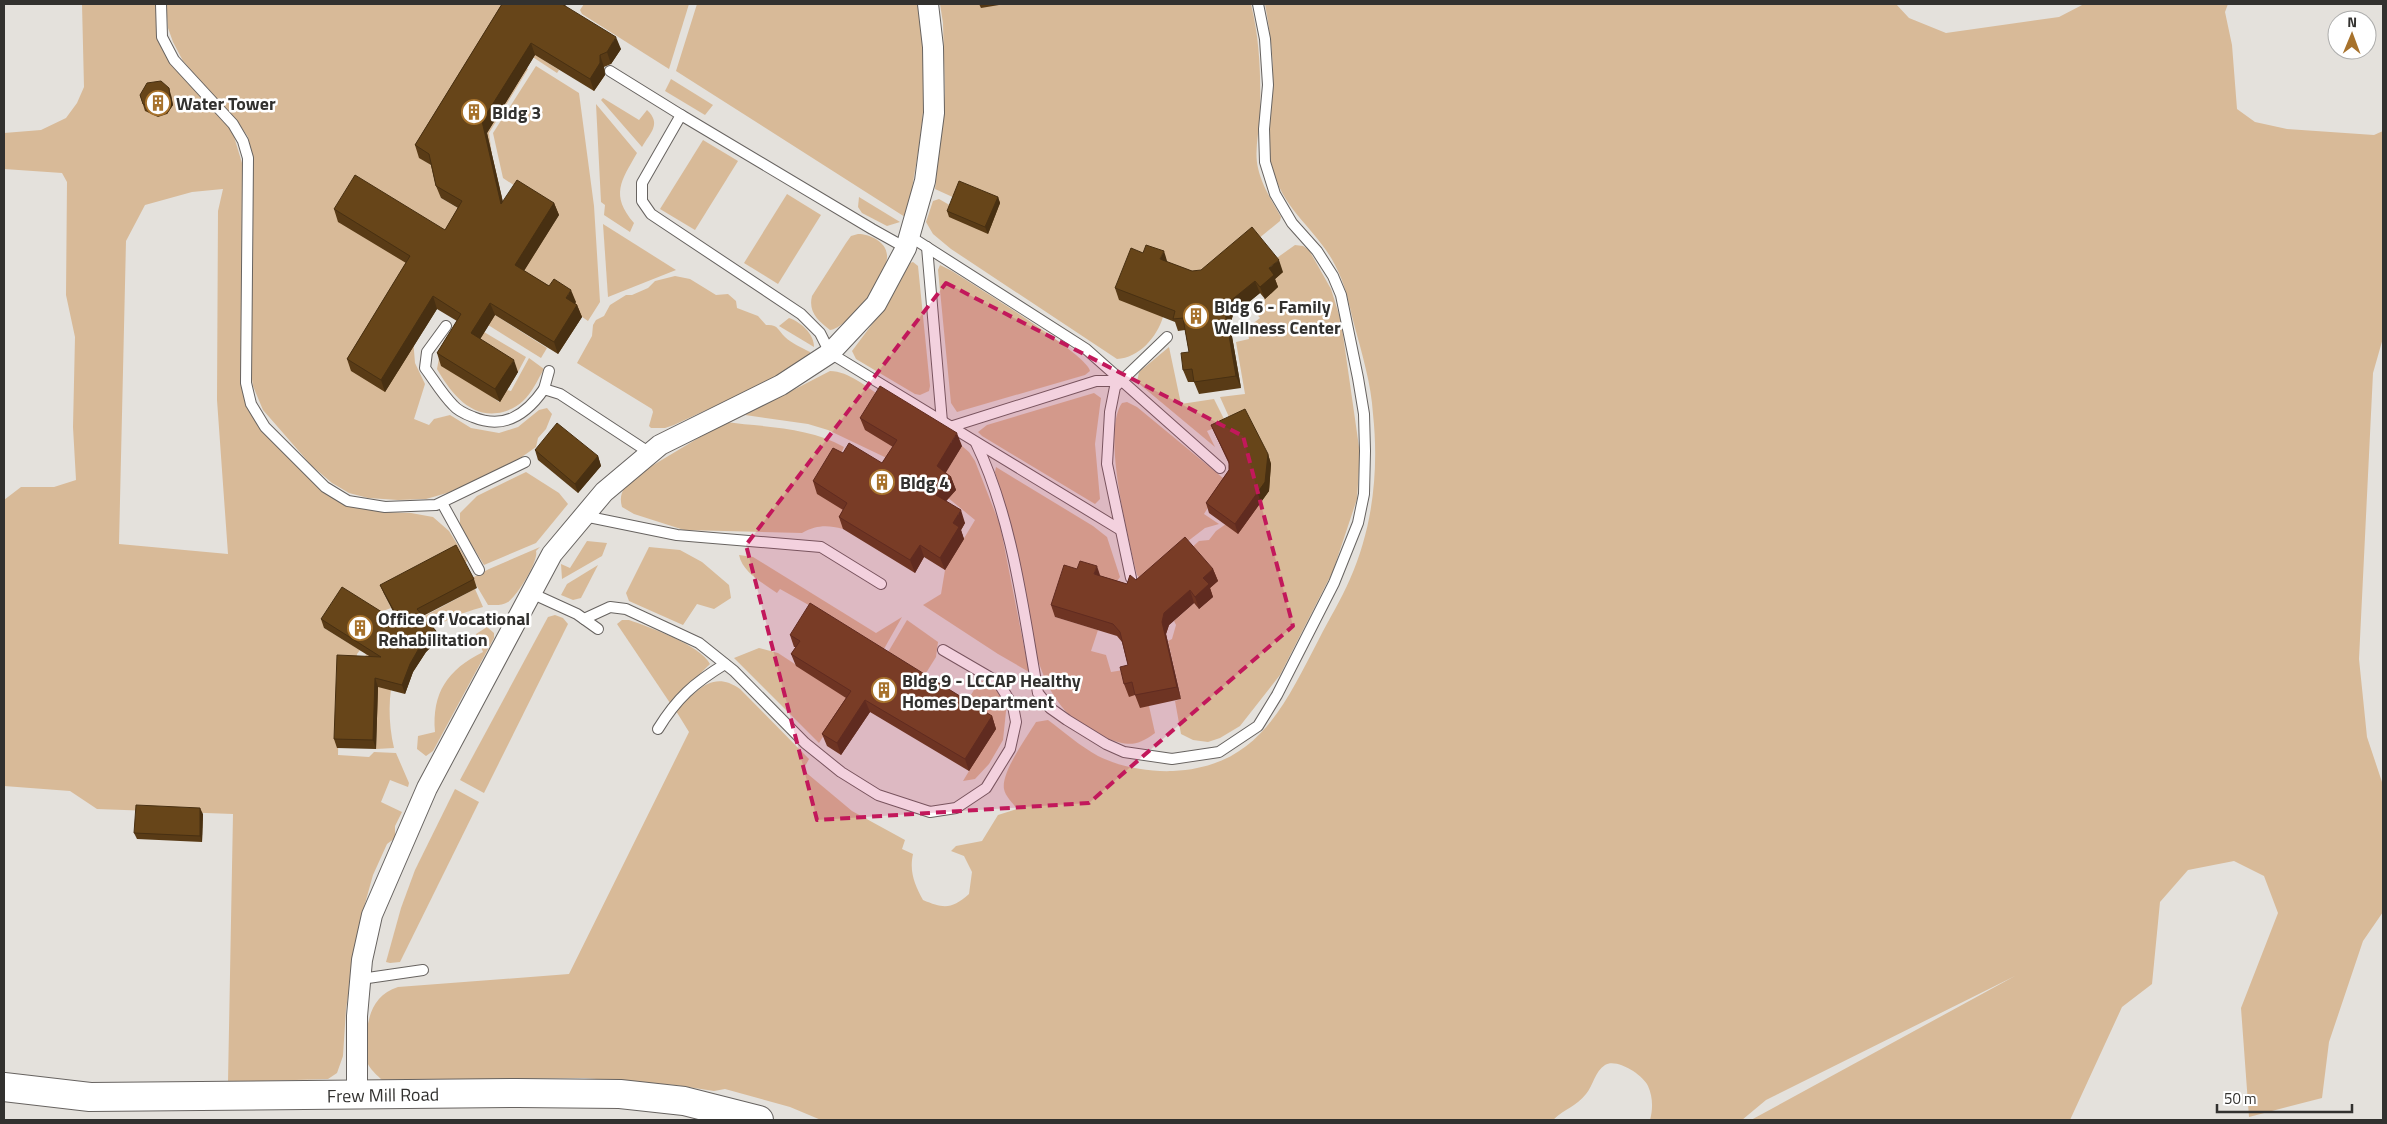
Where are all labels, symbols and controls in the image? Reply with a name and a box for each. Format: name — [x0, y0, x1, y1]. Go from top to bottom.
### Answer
north arrow — [2327, 10, 2377, 60]
text: N — [2347, 11, 2357, 32]
building icon: Water Tower — [145, 90, 171, 116]
place label: Water Tower — [176, 90, 276, 117]
building icon: Bldg 3 — [461, 99, 487, 125]
place label: Bldg 3 — [492, 99, 541, 126]
place label: Bldg 6 - Family Wellness Center — [1214, 293, 1341, 341]
building icon: Bldg 6 - Family Wellness Center — [1183, 303, 1209, 329]
building icon: Bldg 4 — [869, 469, 895, 495]
place label: Bldg 4 — [900, 469, 949, 496]
place label: Office of Vocational Rehabilitation — [378, 605, 530, 653]
building icon: Office of Vocational Rehabilitation — [347, 615, 373, 641]
place label: Bldg 9 - LCCAP Healthy Homes Department — [902, 667, 1081, 715]
building icon: Bldg 9 - LCCAP Healthy Homes Department — [871, 677, 897, 703]
street label: Frew Mill Road — [327, 1081, 439, 1109]
scale bar — [2217, 1082, 2352, 1114]
text: 50 m — [2224, 1087, 2257, 1110]

